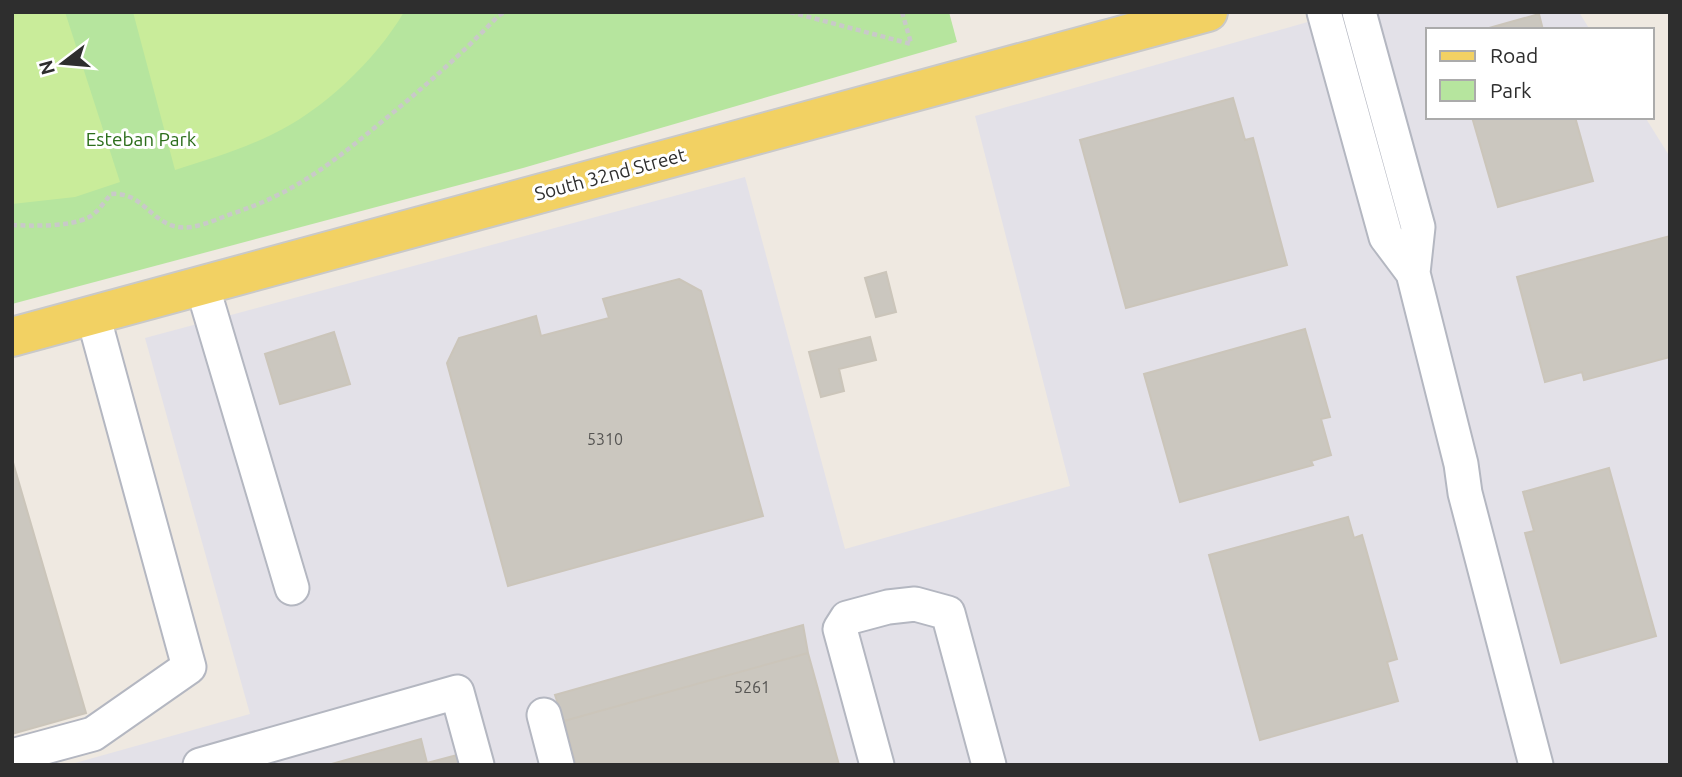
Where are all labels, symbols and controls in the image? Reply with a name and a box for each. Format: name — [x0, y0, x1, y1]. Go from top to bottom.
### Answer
north arrow — [28, 28, 98, 98]
legend — [1426, 28, 1654, 119]
text: Road — [1490, 43, 1538, 67]
text: N — [34, 58, 59, 78]
text: Park — [1490, 78, 1532, 102]
park label: Esteban Park — [86, 128, 197, 150]
street label: South 32nd Street — [532, 143, 688, 205]
house number: 5310 — [587, 430, 623, 448]
house number: 5261 — [734, 678, 770, 696]

